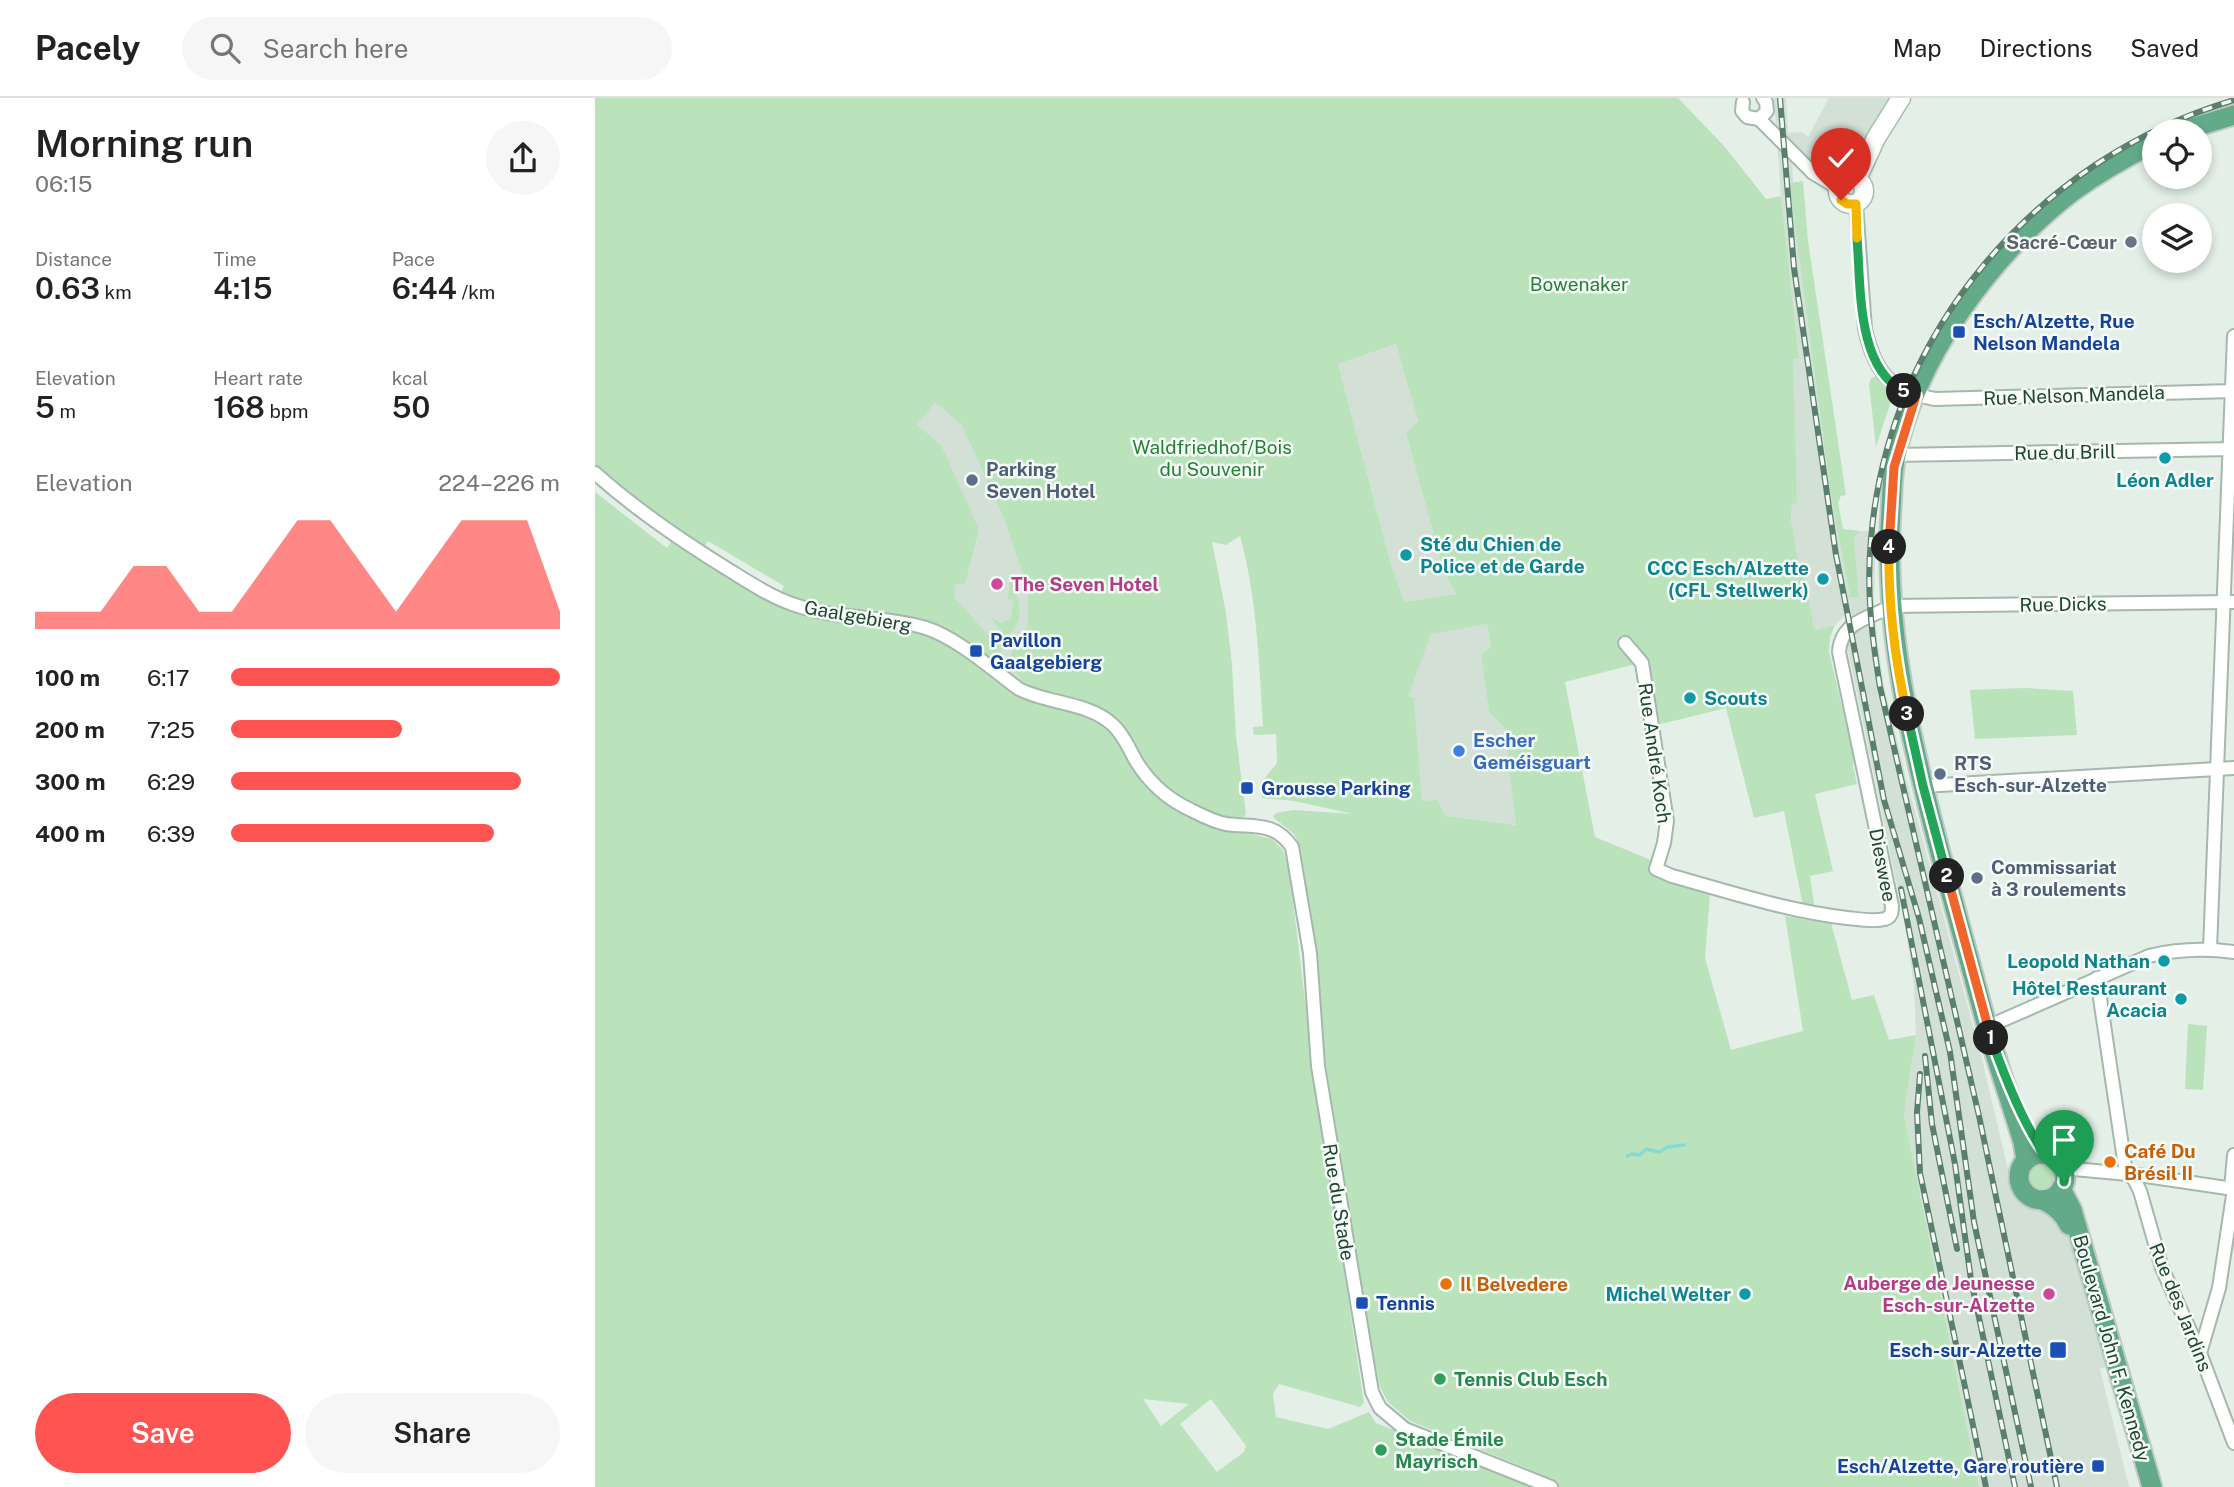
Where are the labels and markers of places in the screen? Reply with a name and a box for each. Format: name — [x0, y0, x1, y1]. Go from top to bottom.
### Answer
pin — [1811, 128, 1871, 200]
place label: Sacré-Cœur — [2006, 231, 2117, 253]
marker: Sacré-Cœur — [2123, 234, 2139, 250]
place label: Esch/Alzette, Rue Nelson Mandela — [1973, 310, 2135, 354]
marker: Esch/Alzette, Rue Nelson Mandela — [1951, 324, 1967, 340]
pin: 5 — [1887, 374, 1921, 408]
marker: Léon Adler — [2157, 450, 2173, 466]
place label: Parking Seven Hotel — [986, 458, 1096, 502]
place label: Léon Adler — [2116, 469, 2214, 491]
marker: Parking Seven Hotel — [964, 472, 980, 488]
pin: 4 — [1871, 530, 1907, 564]
place label: Sté du Chien de Police et de Garde — [1420, 533, 1585, 577]
marker: Sté du Chien de Police et de Garde — [1398, 547, 1414, 563]
place label: CCC Esch/Alzette (CFL Stellwerk) — [1647, 557, 1809, 601]
marker: CCC Esch/Alzette (CFL Stellwerk) — [1815, 571, 1831, 587]
place label: The Seven Hotel — [1011, 573, 1159, 595]
marker: The Seven Hotel — [989, 576, 1005, 592]
place label: Pavillon Gaalgebierg — [990, 629, 1102, 673]
marker: Pavillon Gaalgebierg — [968, 643, 984, 659]
place label: Scouts — [1704, 687, 1767, 709]
marker: Scouts — [1682, 690, 1698, 706]
pin: 3 — [1889, 696, 1925, 732]
place label: Escher Geméisguart — [1473, 729, 1591, 773]
marker: Escher Geméisguart — [1451, 743, 1467, 759]
place label: RTS Esch-sur-Alzette — [1954, 752, 2107, 796]
marker: RTS Esch-sur-Alzette — [1932, 766, 1948, 782]
place label: Grousse Parking — [1261, 777, 1411, 799]
marker: Grousse Parking — [1239, 780, 1255, 796]
place label: Commissariat à 3 roulements — [1991, 856, 2126, 900]
pin: 2 — [1929, 858, 1965, 894]
marker: Commissariat à 3 roulements — [1969, 870, 1985, 886]
place label: Leopold Nathan — [2007, 950, 2150, 972]
marker: Leopold Nathan — [2156, 953, 2172, 969]
place label: Hôtel Restaurant Acacia — [2012, 977, 2167, 1021]
marker: Hôtel Restaurant Acacia — [2173, 991, 2189, 1007]
pin: 1 — [1973, 1020, 2009, 1056]
pin — [2034, 1110, 2094, 1182]
place label: Café Du Brésil II — [2124, 1140, 2196, 1184]
marker: Café Du Brésil II — [2102, 1154, 2118, 1170]
place label: Auberge de Jeunesse Esch-sur-Alzette — [1843, 1272, 2035, 1316]
place label: Il Belvedere — [1460, 1273, 1568, 1295]
marker: Il Belvedere — [1438, 1276, 1454, 1292]
place label: Michel Welter — [1605, 1283, 1731, 1305]
marker: Michel Welter — [1737, 1286, 1753, 1302]
marker: Auberge de Jeunesse Esch-sur-Alzette — [2041, 1286, 2057, 1302]
place label: Tennis — [1376, 1292, 1435, 1314]
marker: Tennis — [1354, 1295, 1370, 1311]
place label: Esch-sur-Alzette — [1889, 1339, 2042, 1361]
marker: Esch-sur-Alzette — [2048, 1340, 2068, 1360]
place label: Tennis Club Esch — [1454, 1368, 1607, 1390]
marker: Tennis Club Esch — [1432, 1371, 1448, 1387]
place label: Stade Émile Mayrisch — [1395, 1428, 1504, 1472]
marker: Stade Émile Mayrisch — [1373, 1442, 1389, 1458]
place label: Esch/Alzette, Gare routière — [1837, 1455, 2084, 1477]
marker: Esch/Alzette, Gare routière — [2090, 1458, 2106, 1474]

